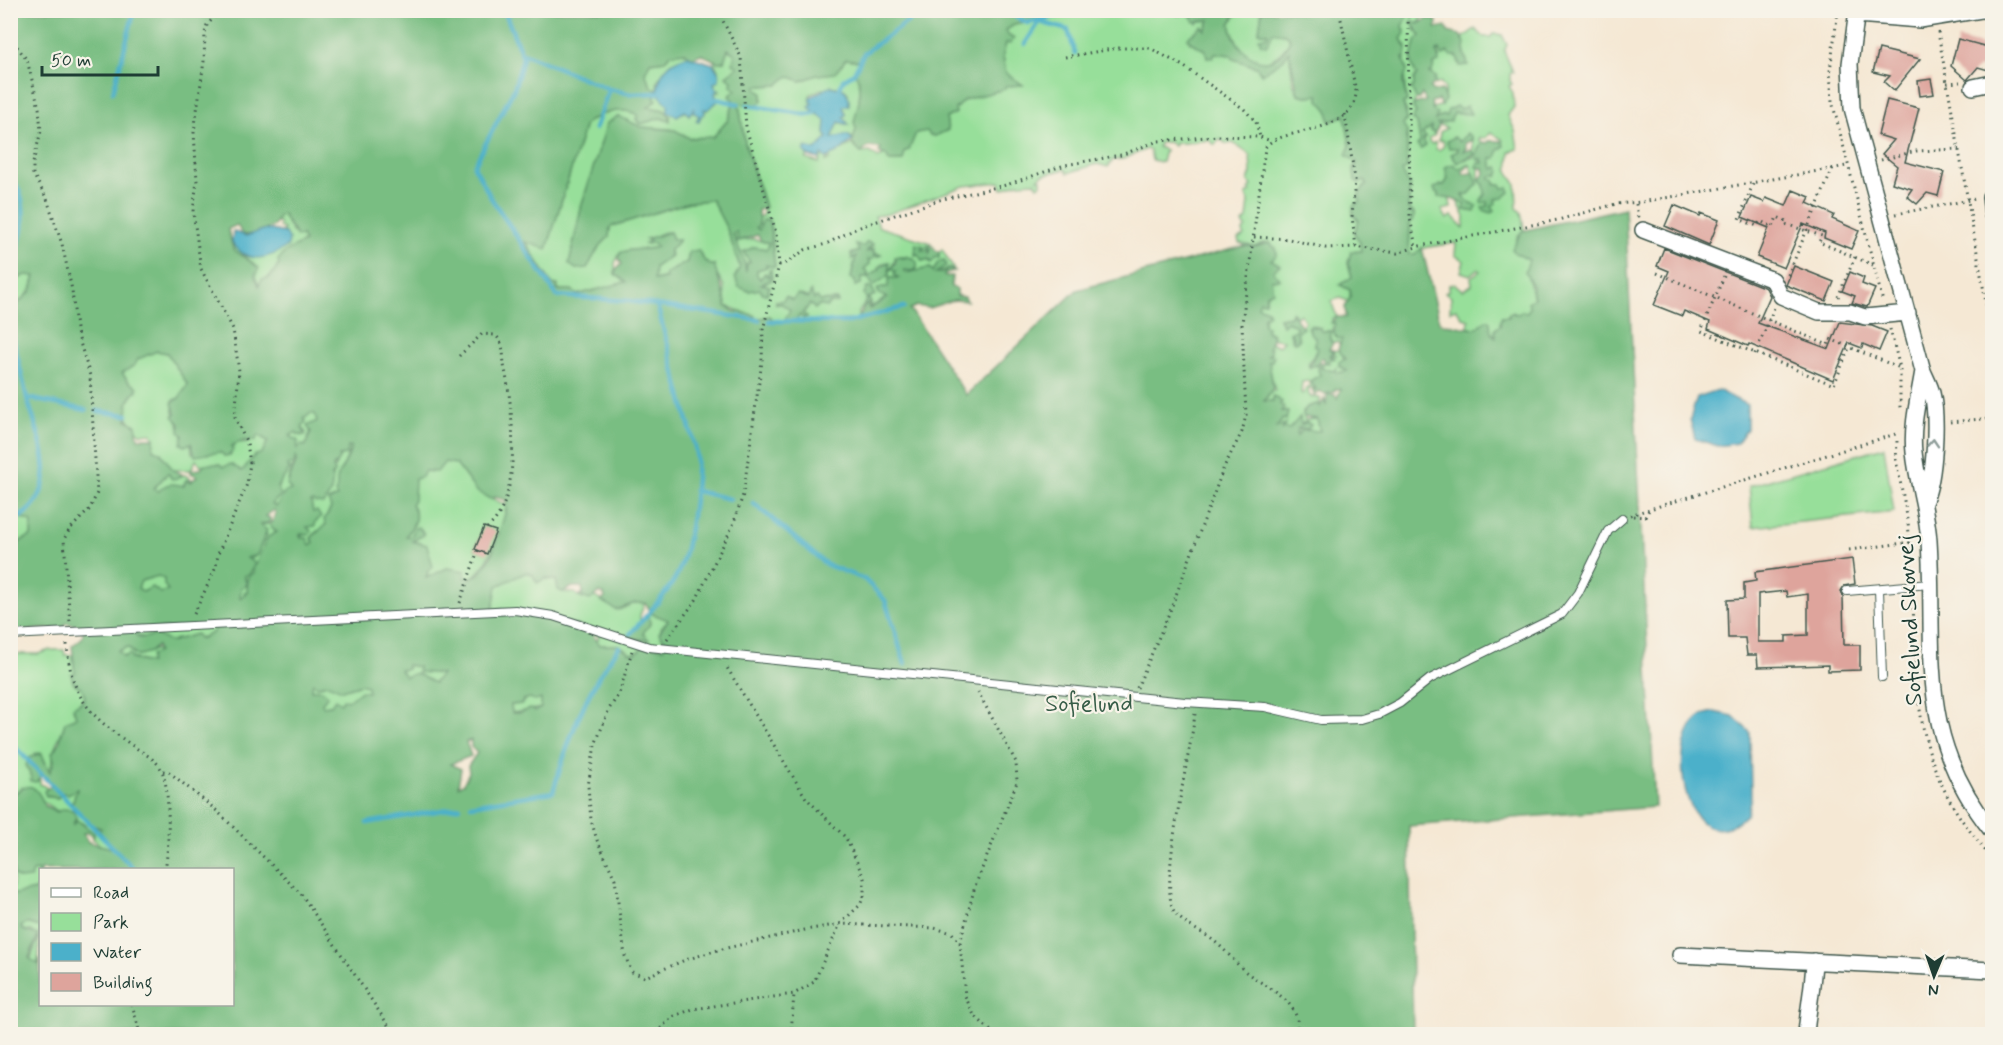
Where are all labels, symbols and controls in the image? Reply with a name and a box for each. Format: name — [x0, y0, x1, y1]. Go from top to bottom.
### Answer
scale bar — [42, 39, 158, 77]
text: 50 m — [51, 49, 91, 73]
one-way arrow — [1926, 438, 1939, 447]
street label: Sofielund Skovvej — [1891, 533, 1930, 707]
park label: Sofielund — [1045, 689, 1133, 720]
legend — [39, 868, 234, 1006]
text: Road — [93, 881, 129, 905]
text: Park — [93, 911, 129, 935]
text: Water — [93, 941, 142, 965]
north arrow — [1904, 946, 1964, 1006]
text: Building — [93, 971, 153, 997]
text: N — [1928, 979, 1939, 1000]

